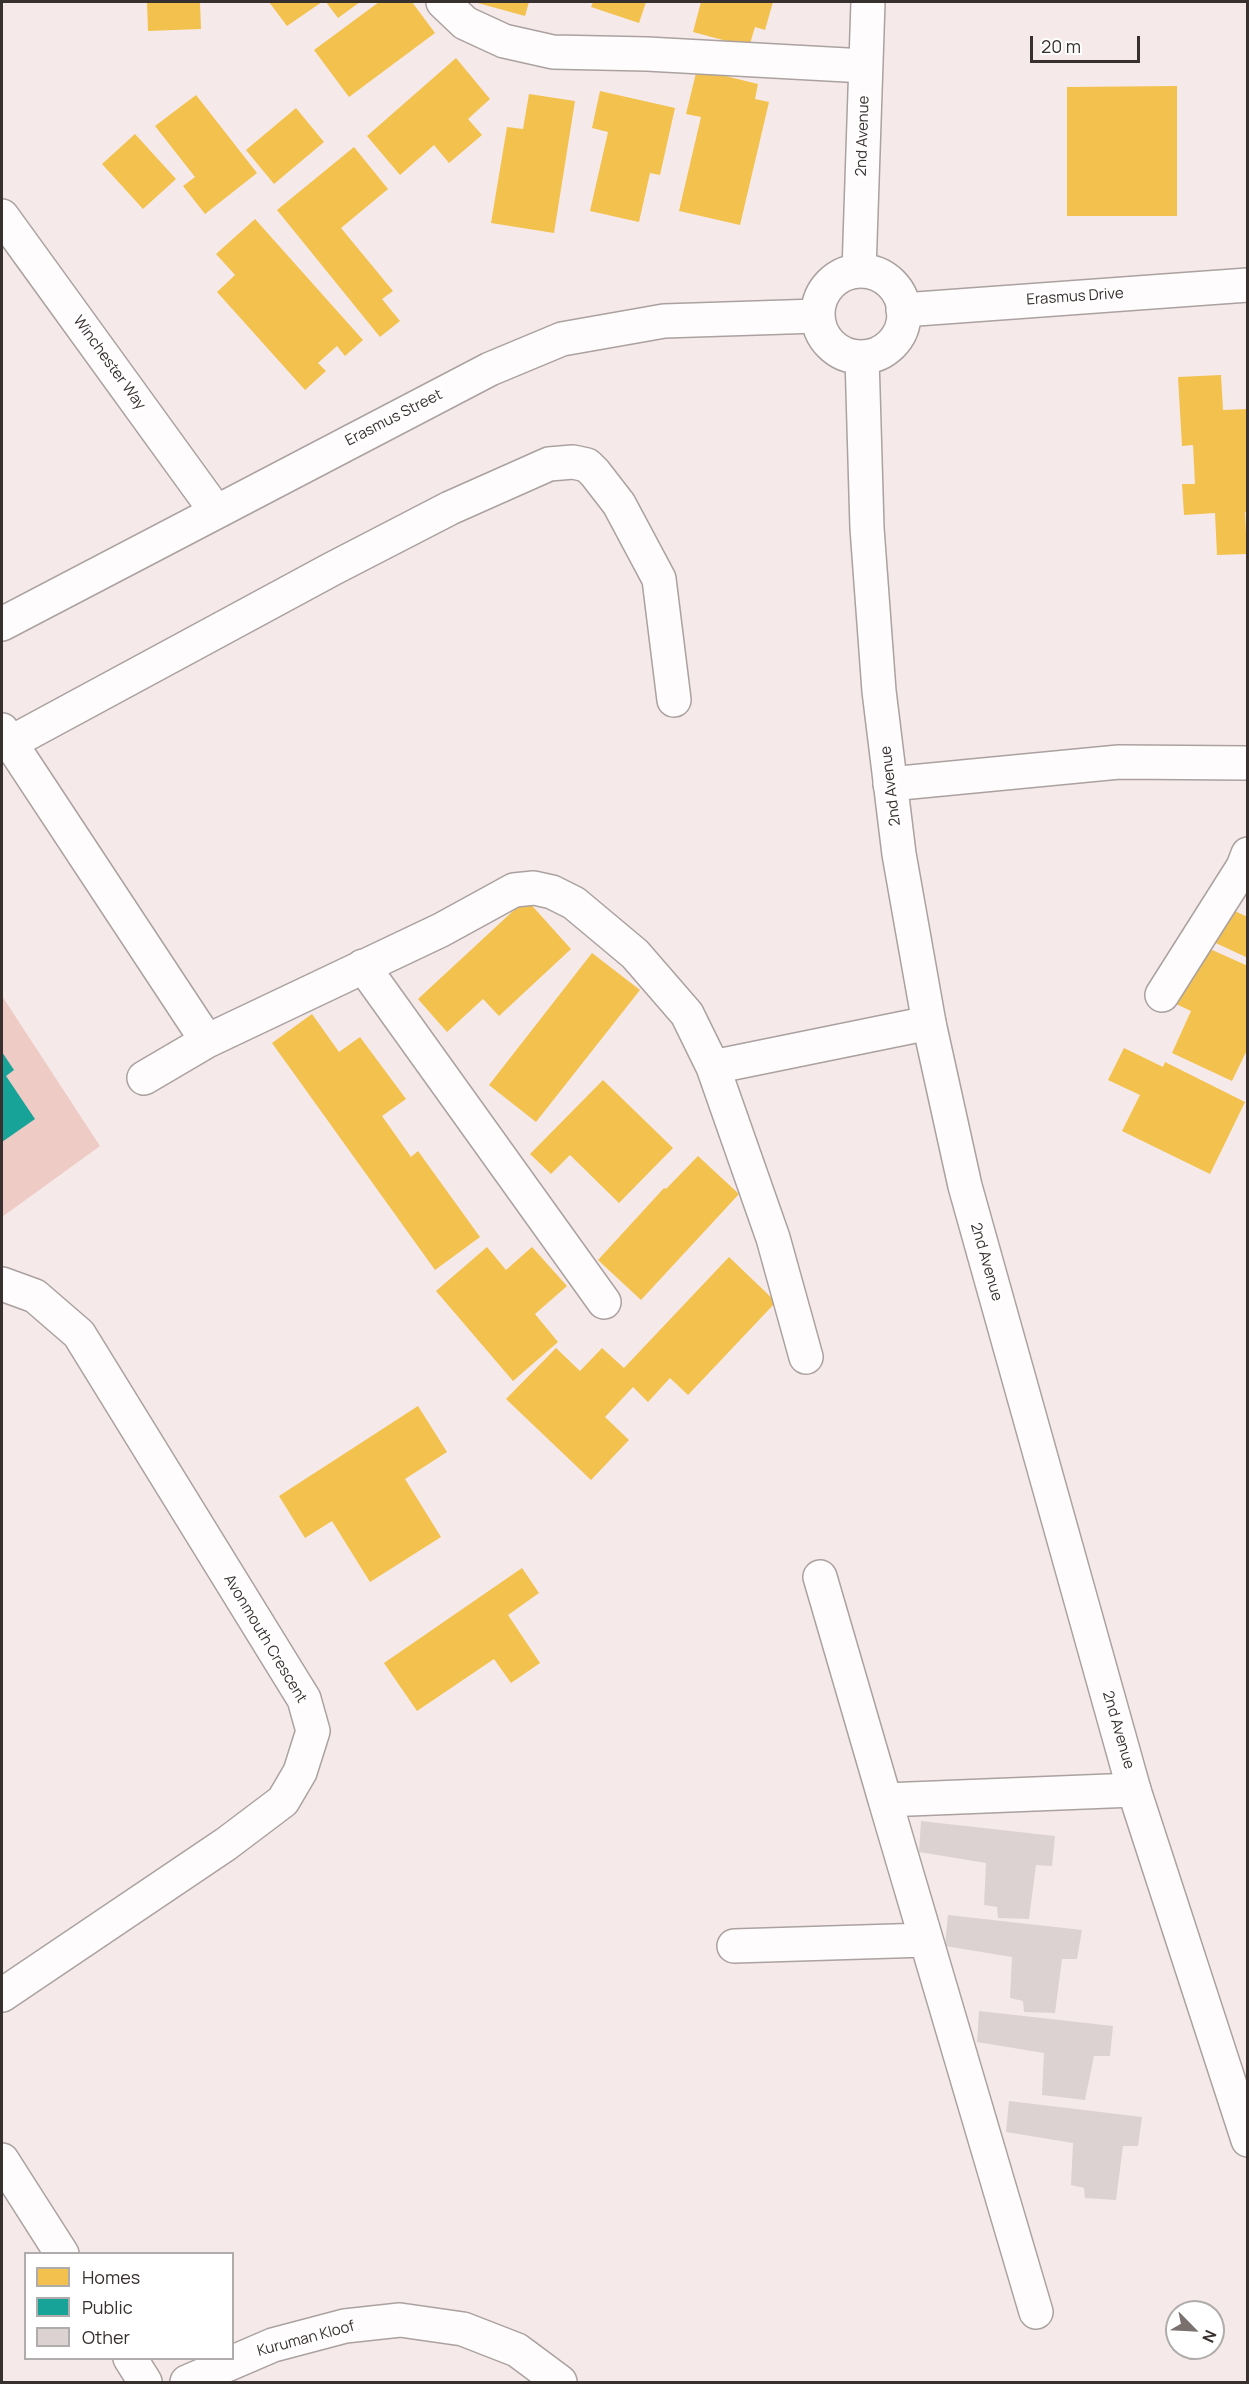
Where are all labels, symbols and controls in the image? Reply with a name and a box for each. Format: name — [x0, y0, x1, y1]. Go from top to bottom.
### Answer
scale bar — [1033, 24, 1142, 62]
text: 20 m — [1041, 34, 1081, 58]
street label: 2nd Avenue — [853, 95, 873, 177]
street label: Erasmus Drive — [1026, 285, 1124, 309]
street label: Winchester Way — [69, 312, 149, 414]
street label: Erasmus Street — [343, 386, 445, 450]
street label: 2nd Avenue — [877, 745, 905, 827]
street label: 2nd Avenue — [966, 1221, 1006, 1303]
street label: Avonmouth Crescent — [220, 1572, 310, 1706]
street label: 2nd Avenue — [1098, 1689, 1138, 1771]
legend — [24, 2252, 234, 2360]
text: Homes — [82, 2265, 140, 2289]
text: Public — [82, 2295, 133, 2319]
north arrow — [1165, 2300, 1225, 2360]
street label: Kuruman Kloof — [255, 2317, 357, 2361]
text: Other — [82, 2325, 130, 2349]
text: N — [1197, 2327, 1222, 2346]

